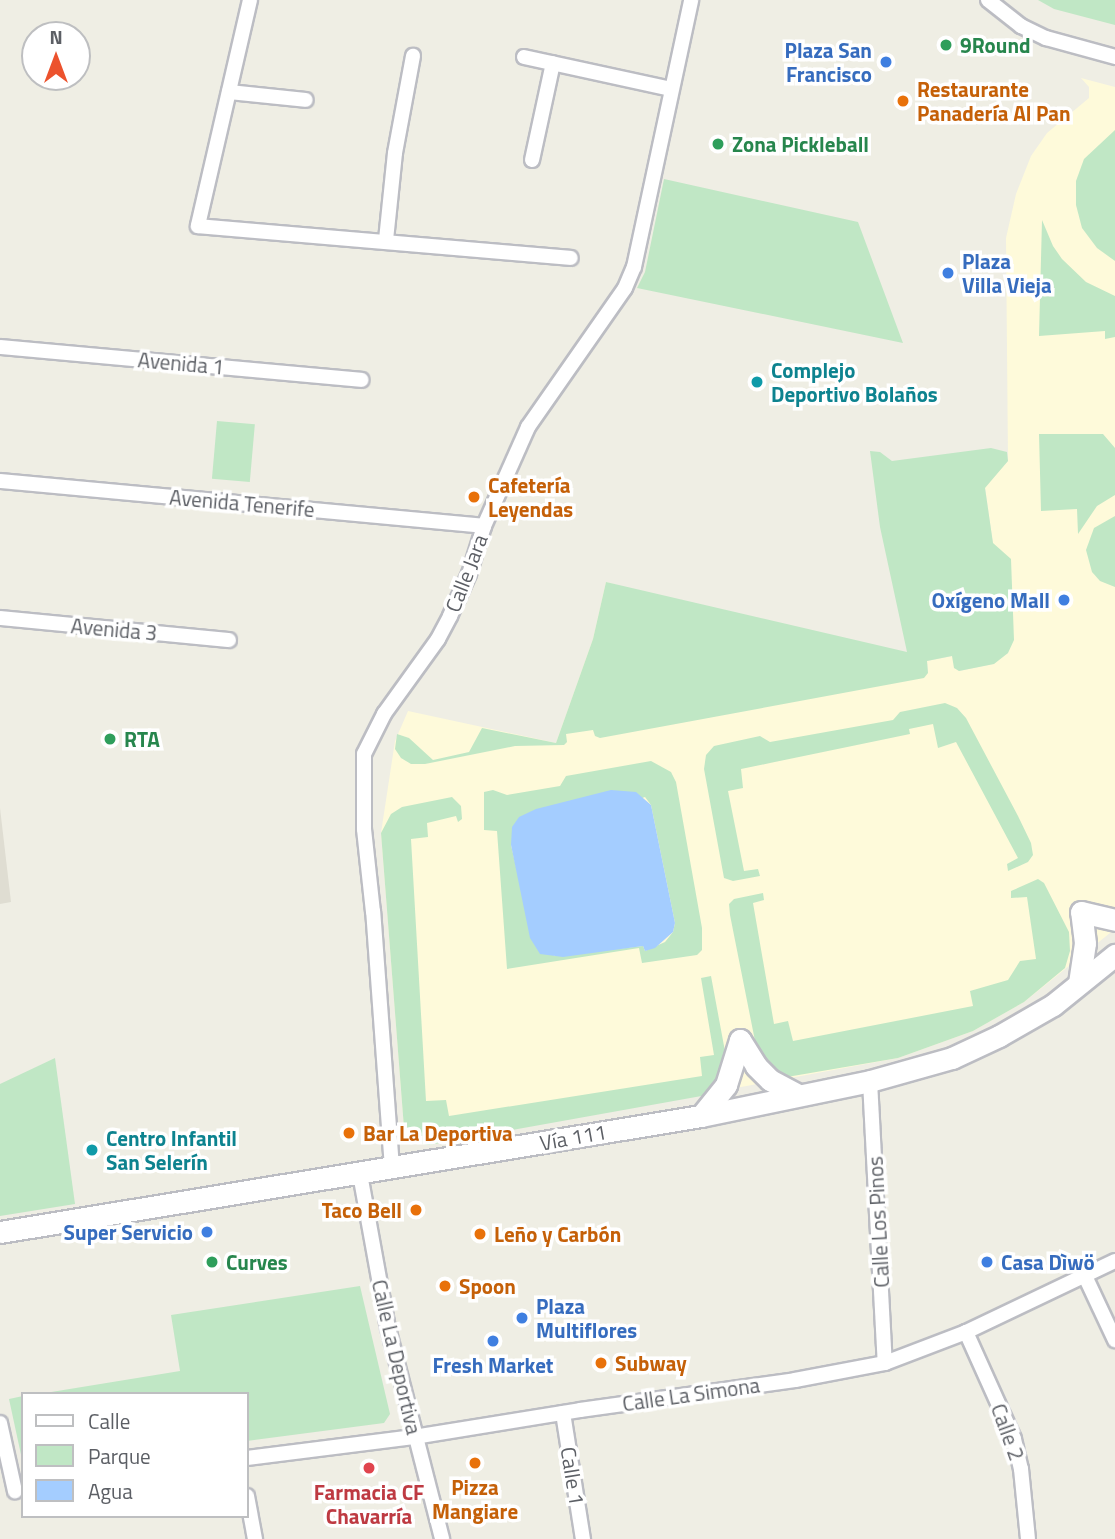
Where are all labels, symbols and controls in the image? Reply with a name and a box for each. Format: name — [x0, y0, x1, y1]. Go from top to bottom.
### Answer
north arrow — [21, 21, 91, 91]
text: N — [49, 22, 63, 51]
place label: 9Round — [960, 32, 1031, 58]
place label: Plaza San Francisco — [785, 37, 872, 87]
marker: 9Round — [938, 37, 954, 53]
marker: Plaza San Francisco — [878, 54, 894, 70]
place label: Restaurante Panadería Al Pan — [917, 76, 1071, 126]
marker: Restaurante Panadería Al Pan — [895, 93, 911, 109]
place label: Zona Pickleball — [732, 131, 869, 157]
marker: Zona Pickleball — [710, 136, 726, 152]
place label: Plaza Villa Vieja — [962, 248, 1052, 298]
marker: Plaza Villa Vieja — [940, 265, 956, 281]
street label: Avenida 1 — [137, 347, 225, 379]
place label: Complejo Deportivo Bolaños — [771, 357, 938, 407]
marker: Complejo Deportivo Bolaños — [749, 374, 765, 390]
place label: Cafetería Leyendas — [488, 472, 573, 522]
street label: Avenida Tenerife — [168, 484, 316, 522]
marker: Cafetería Leyendas — [466, 489, 482, 505]
street label: Calle Jara — [440, 531, 492, 615]
place label: Oxígeno Mall — [932, 587, 1050, 613]
marker: Oxígeno Mall — [1056, 592, 1072, 608]
street label: Avenida 3 — [70, 613, 158, 645]
place label: RTA — [124, 726, 160, 752]
marker: RTA — [102, 731, 118, 747]
street label: Vía 111 — [538, 1119, 608, 1155]
place label: Bar La Deportiva — [363, 1120, 513, 1146]
place label: Centro Infantil San Selerín — [106, 1125, 237, 1175]
marker: Bar La Deportiva — [341, 1125, 357, 1141]
marker: Centro Infantil San Selerín — [84, 1142, 100, 1158]
street label: Calle Los Pinos — [862, 1156, 894, 1288]
place label: Taco Bell — [322, 1197, 402, 1223]
marker: Taco Bell — [408, 1202, 424, 1218]
place label: Super Servicio — [64, 1219, 193, 1245]
place label: Leño y Carbón — [494, 1221, 621, 1247]
marker: Super Servicio — [199, 1224, 215, 1240]
marker: Leño y Carbón — [472, 1226, 488, 1242]
place label: Curves — [226, 1249, 288, 1275]
place label: Casa Dìwö — [1001, 1249, 1095, 1275]
marker: Curves — [204, 1254, 220, 1270]
marker: Casa Dìwö — [979, 1254, 995, 1270]
place label: Spoon — [459, 1273, 516, 1299]
street label: Calle La Deportiva — [367, 1277, 427, 1437]
marker: Spoon — [437, 1278, 453, 1294]
place label: Plaza Multiflores — [536, 1293, 637, 1343]
marker: Plaza Multiflores — [514, 1310, 530, 1326]
marker: Fresh Market — [485, 1333, 501, 1349]
place label: Subway — [615, 1350, 687, 1376]
place label: Fresh Market — [432, 1352, 554, 1378]
marker: Subway — [593, 1355, 609, 1371]
street label: Calle La Simona — [621, 1372, 761, 1416]
legend — [21, 1392, 248, 1518]
street label: Calle 2 — [986, 1400, 1030, 1464]
text: Calle — [88, 1405, 130, 1437]
text: Parque — [88, 1440, 151, 1472]
street label: Calle 1 — [556, 1445, 590, 1507]
marker: Pizza Mangiare — [467, 1455, 483, 1471]
marker: Farmacia CF Chavarría — [361, 1460, 377, 1476]
place label: Pizza Mangiare — [432, 1474, 518, 1524]
text: Agua — [88, 1475, 133, 1507]
place label: Farmacia CF Chavarría — [314, 1479, 424, 1529]

